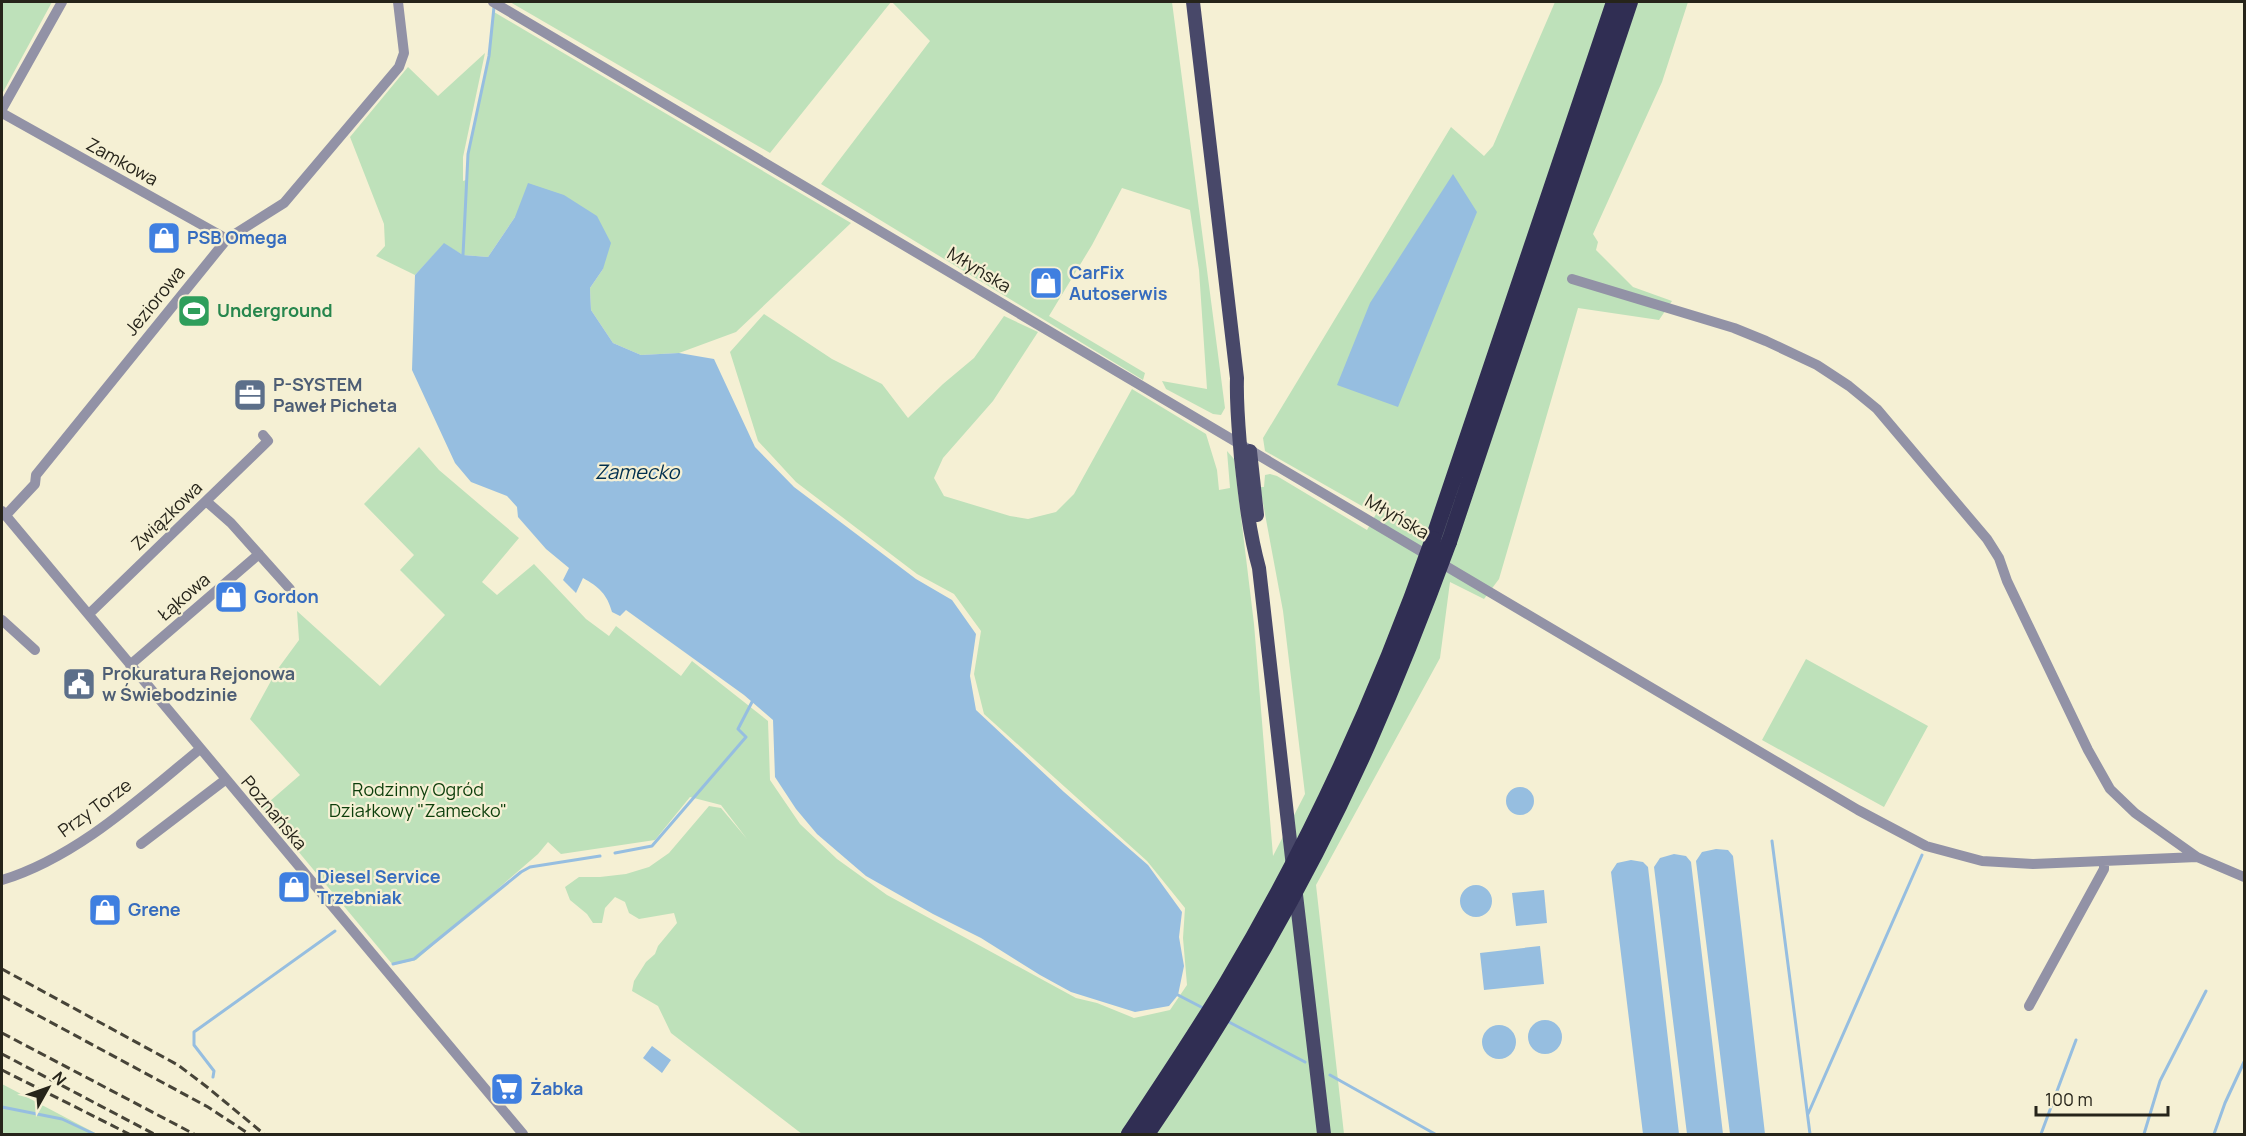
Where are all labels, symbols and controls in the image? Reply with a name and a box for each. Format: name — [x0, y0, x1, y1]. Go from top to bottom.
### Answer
street label: Zamkowa — [82, 132, 163, 191]
shop icon: PSB Omega — [146, 220, 182, 256]
place label: PSB Omega — [187, 225, 287, 249]
street label: Młyńska — [943, 241, 1016, 298]
place label: CarFix Autoserwis — [1069, 260, 1168, 305]
street label: Jeziorowa — [119, 261, 190, 340]
shop icon: CarFix Autoserwis — [1028, 265, 1064, 301]
sports icon: Underground — [176, 293, 212, 329]
place label: Underground — [217, 298, 333, 322]
place label: P-SYSTEM Paweł Picheta — [273, 372, 397, 417]
office icon: P-SYSTEM Paweł Picheta — [232, 377, 268, 413]
water label: Zamecko — [595, 458, 680, 485]
street label: Związkowa — [126, 475, 207, 555]
street label: Młyńska — [1361, 488, 1434, 544]
street label: Łąkowa — [152, 567, 214, 626]
shop icon: Gordon — [213, 579, 249, 615]
place label: Gordon — [254, 584, 319, 608]
place label: Prokuratura Rejonowa w Świebodzinie — [102, 661, 295, 706]
public building icon: Prokuratura Rejonowa w Świebodzinie — [61, 666, 97, 702]
street label: Poznańska — [237, 770, 313, 855]
street label: Przy Torze — [53, 772, 136, 842]
park label: Rodzinny Ogród Działkowy "Zamecko" — [329, 777, 507, 822]
place label: Diesel Service Trzebniak — [317, 864, 441, 909]
shop icon: Diesel Service Trzebniak — [276, 869, 312, 905]
shop icon: Grene — [87, 892, 123, 928]
place label: Grene — [128, 897, 181, 921]
north arrow — [18, 1058, 78, 1118]
text: N — [47, 1067, 72, 1090]
supermarket icon: Żabka — [489, 1071, 525, 1107]
place label: Żabka — [530, 1076, 583, 1100]
scale bar — [2036, 1079, 2168, 1117]
text: 100 m — [2045, 1087, 2093, 1111]

